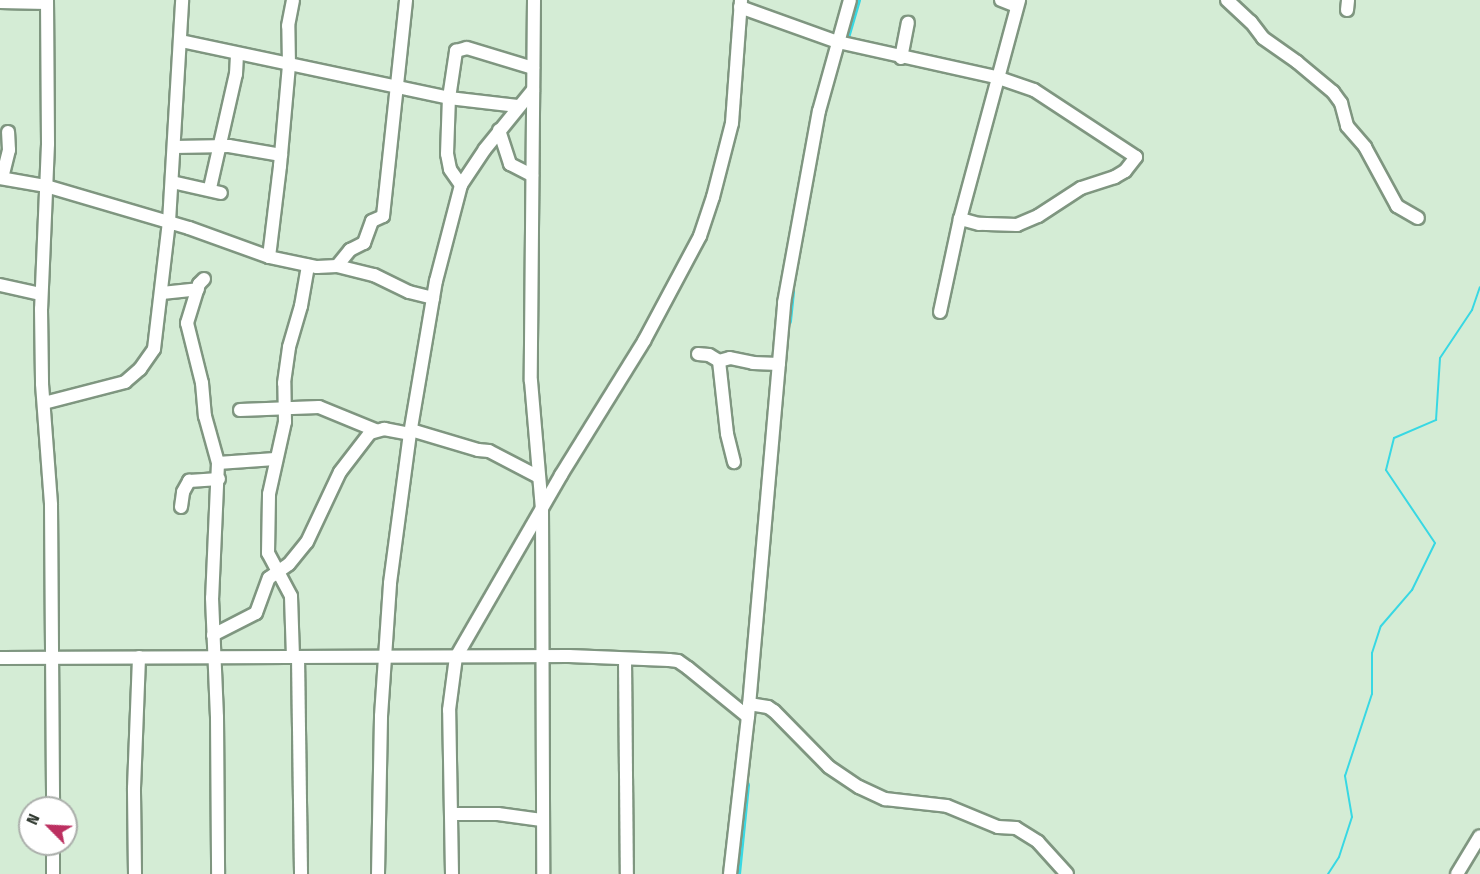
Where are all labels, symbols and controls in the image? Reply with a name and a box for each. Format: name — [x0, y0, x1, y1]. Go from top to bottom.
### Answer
north arrow — [18, 796, 78, 856]
text: N — [22, 811, 44, 828]

